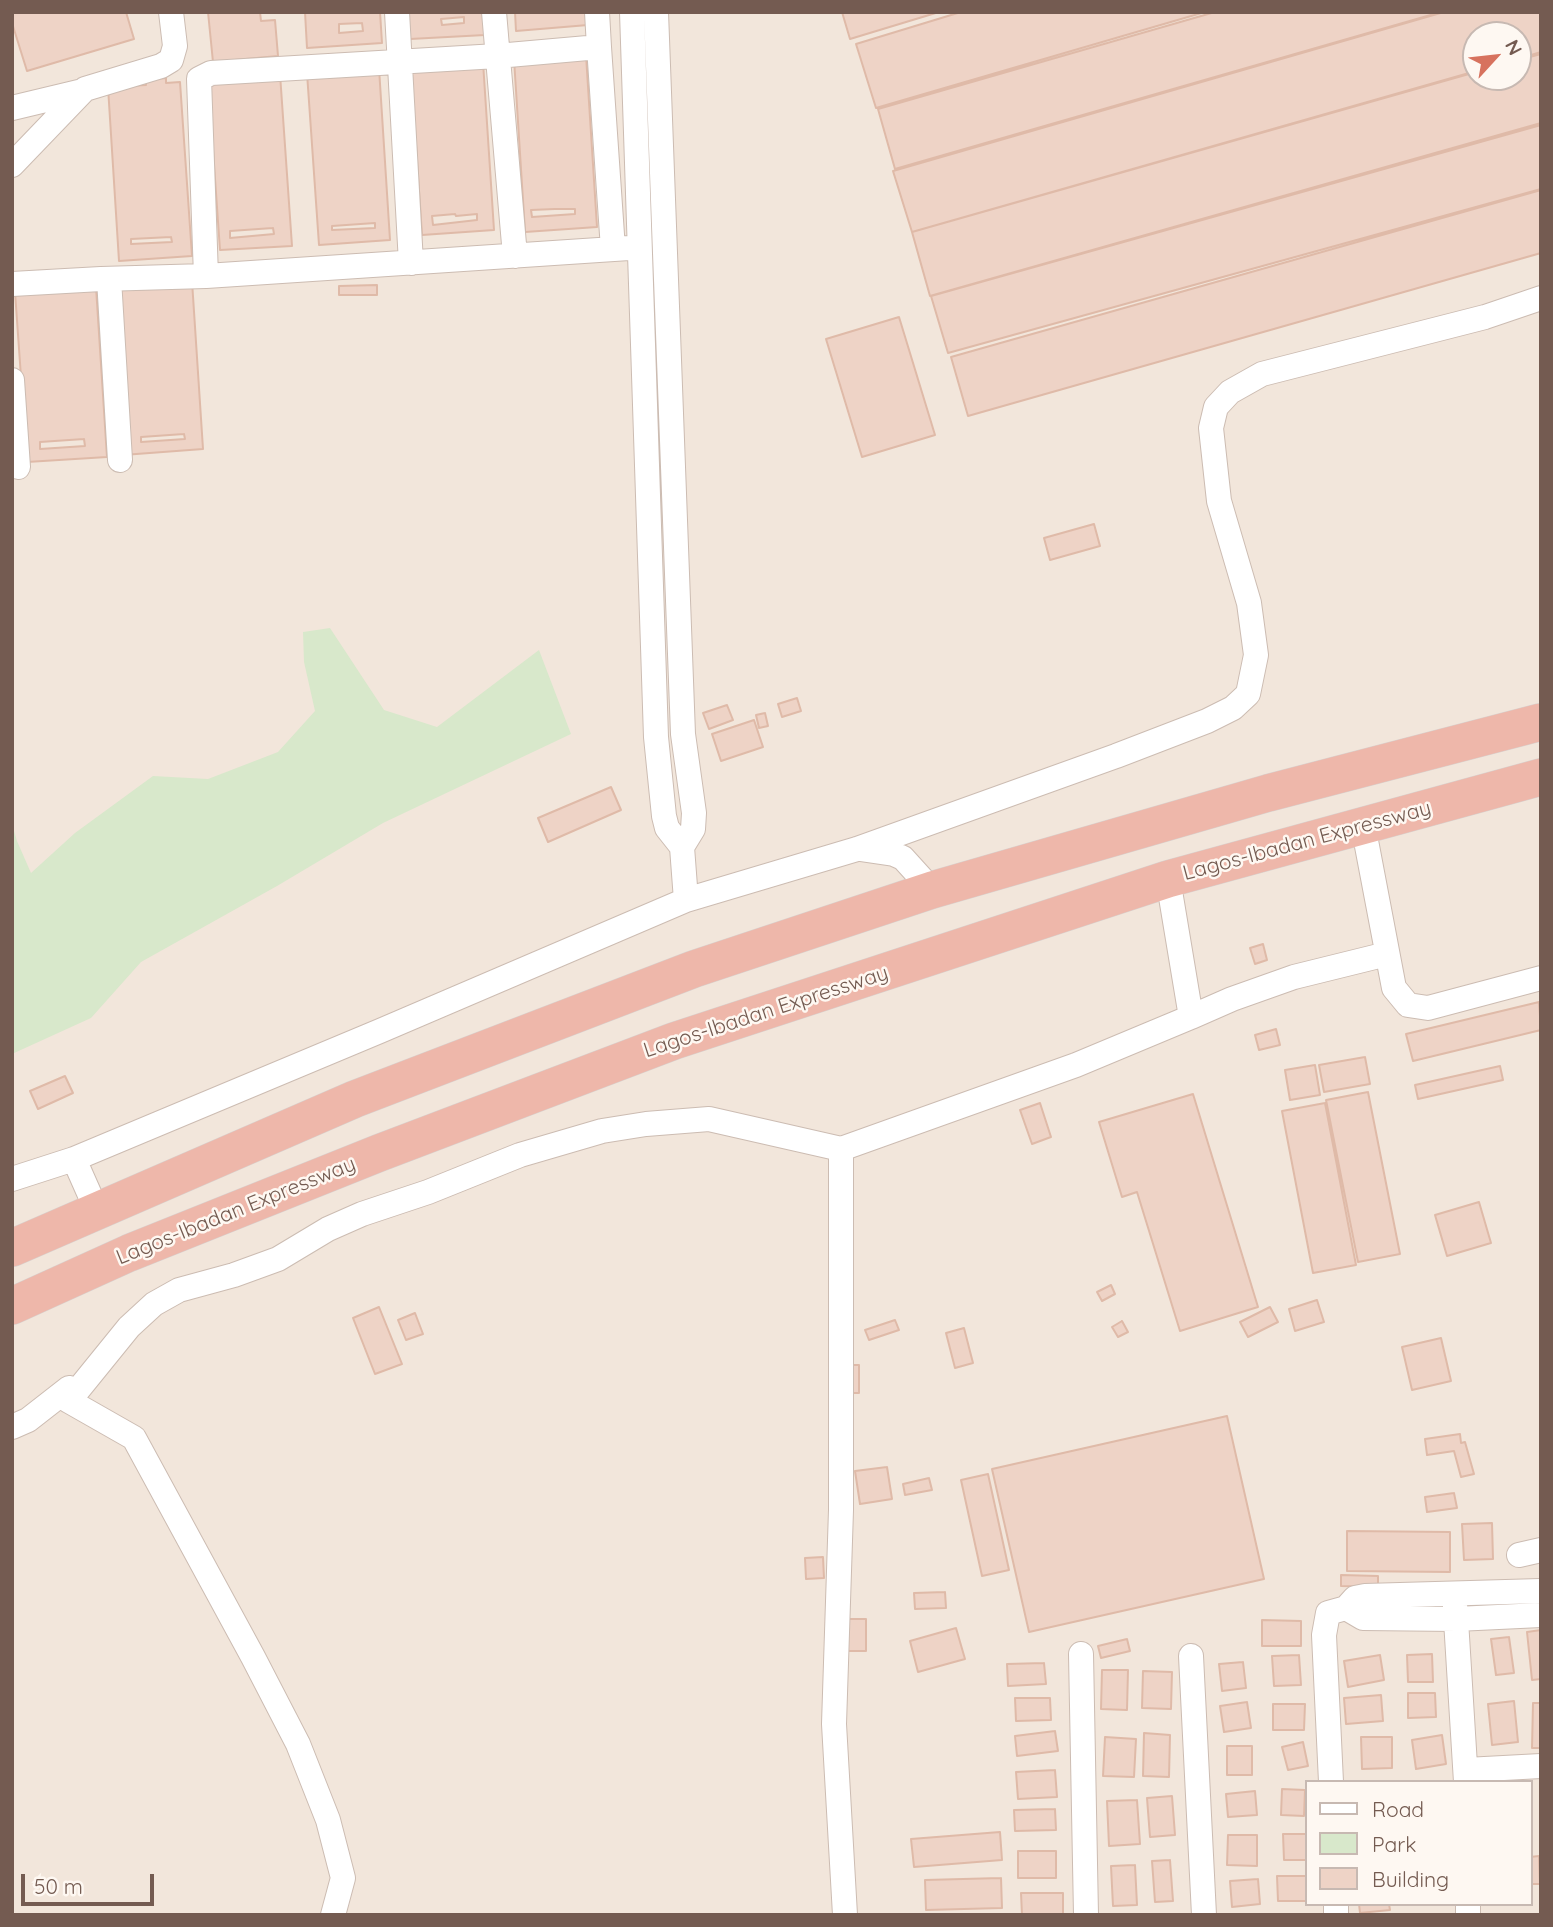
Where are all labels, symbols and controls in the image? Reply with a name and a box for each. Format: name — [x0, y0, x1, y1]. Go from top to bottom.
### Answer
north arrow — [1462, 21, 1532, 91]
text: N — [1500, 36, 1528, 59]
street label: Lagos-Ibadan Expressway — [1180, 796, 1434, 886]
street label: Lagos-Ibadan Expressway — [640, 960, 892, 1064]
street label: Lagos-Ibadan Expressway — [113, 1151, 359, 1271]
legend — [1304, 1780, 1532, 1906]
text: Road — [1372, 1796, 1424, 1822]
text: Park — [1372, 1831, 1416, 1857]
scale bar — [24, 1860, 158, 1904]
text: Building — [1372, 1866, 1449, 1892]
text: 50 m — [34, 1873, 83, 1899]

